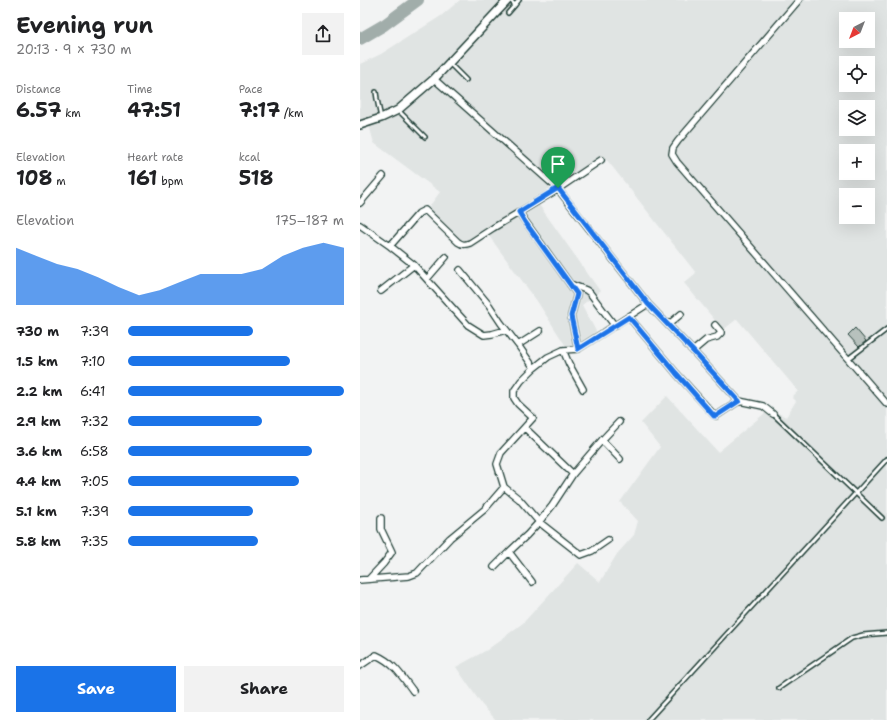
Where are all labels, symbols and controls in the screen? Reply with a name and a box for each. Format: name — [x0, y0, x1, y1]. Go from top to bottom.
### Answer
text: Evening run — [16, 11, 153, 40]
north arrow — [839, 12, 875, 48]
map controls — [839, 12, 875, 224]
button: share — [302, 13, 344, 55]
text: 20:13 · 9 × 730 m — [16, 41, 131, 58]
button: locate — [839, 56, 875, 92]
text: Distance — [16, 82, 61, 97]
text: Time — [127, 82, 153, 97]
text: Pace — [239, 82, 263, 97]
text: 6.57 — [16, 97, 62, 123]
text: 47:51 — [127, 97, 181, 123]
text: 7:17 — [239, 97, 280, 123]
button: layers — [839, 100, 875, 136]
text: km — [62, 106, 81, 121]
text: /km — [280, 106, 304, 121]
button: + — [839, 144, 875, 180]
pin — [541, 147, 575, 188]
text: Elevation — [16, 150, 65, 165]
text: Heart rate — [127, 150, 183, 165]
text: kcal — [239, 150, 260, 165]
icon: arrive — [547, 153, 569, 175]
text: 108 — [16, 165, 52, 191]
text: 161 — [127, 165, 157, 191]
text: 518 — [239, 165, 273, 191]
text: m — [52, 174, 66, 189]
text: bpm — [157, 174, 183, 189]
button: − — [839, 188, 875, 224]
text: Elevation — [16, 212, 74, 229]
text: 175–187 m — [275, 212, 344, 229]
text: 730 m — [16, 323, 59, 340]
text: 7:39 — [80, 323, 109, 340]
text: 1.5 km — [16, 353, 58, 370]
text: 7:10 — [80, 353, 105, 370]
text: 2.2 km — [16, 383, 62, 400]
text: 6:41 — [80, 383, 105, 400]
text: 2.9 km — [16, 413, 61, 430]
text: 7:32 — [80, 413, 109, 430]
text: 3.6 km — [16, 443, 62, 460]
text: 6:58 — [80, 443, 109, 460]
text: 4.4 km — [16, 473, 61, 490]
text: 7:05 — [80, 473, 109, 490]
text: 5.1 km — [16, 503, 57, 520]
text: 7:39 — [80, 503, 109, 520]
text: 5.8 km — [16, 533, 61, 550]
text: 7:35 — [80, 533, 108, 550]
button: Save — [16, 666, 176, 712]
button: Share — [184, 666, 344, 712]

